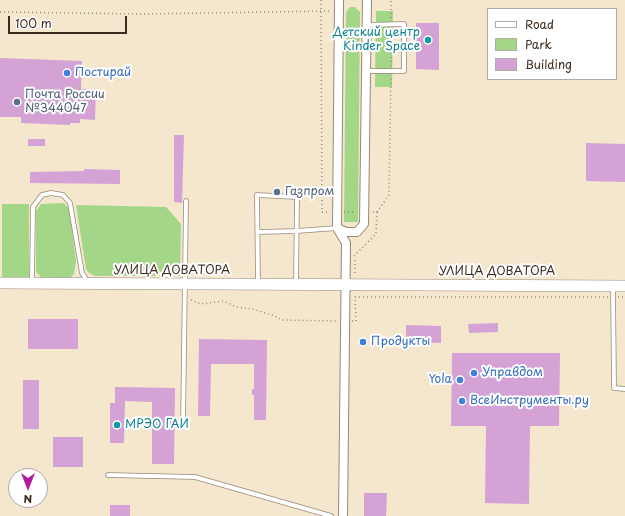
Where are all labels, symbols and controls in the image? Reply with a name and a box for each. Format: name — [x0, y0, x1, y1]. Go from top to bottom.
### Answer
scale bar — [10, 8, 129, 34]
legend — [487, 8, 617, 80]
text: 100 m — [15, 14, 52, 32]
text: Road — [525, 15, 554, 33]
place label: Детский центр Kinder Space — [333, 26, 420, 54]
marker: Детский центр Kinder Space — [423, 35, 433, 45]
text: Park — [525, 35, 552, 53]
text: Building — [525, 55, 572, 73]
place label: Постирай — [75, 66, 131, 80]
marker: Постирай — [62, 68, 72, 78]
place label: Почта России №344047 — [25, 88, 105, 116]
marker: Почта России №344047 — [12, 97, 22, 107]
place label: Газпром — [285, 185, 334, 199]
marker: Газпром — [272, 187, 282, 197]
street label: УЛИЦА ДОВАТОРА — [114, 264, 230, 278]
street label: УЛИЦА ДОВАТОРА — [439, 265, 555, 279]
place label: Продукты — [371, 335, 430, 349]
marker: Продукты — [358, 337, 368, 347]
place label: Управдом — [482, 366, 543, 380]
marker: Управдом — [469, 368, 479, 378]
place label: Yola — [428, 373, 452, 387]
marker: Yola — [455, 375, 465, 385]
place label: ВсеИнструменты.ру — [470, 394, 589, 408]
marker: ВсеИнструменты.ру — [457, 396, 467, 406]
place label: МРЭО ГАИ — [125, 418, 189, 432]
marker: МРЭО ГАИ — [112, 420, 122, 430]
north arrow — [8, 468, 48, 508]
text: N — [24, 491, 32, 508]

